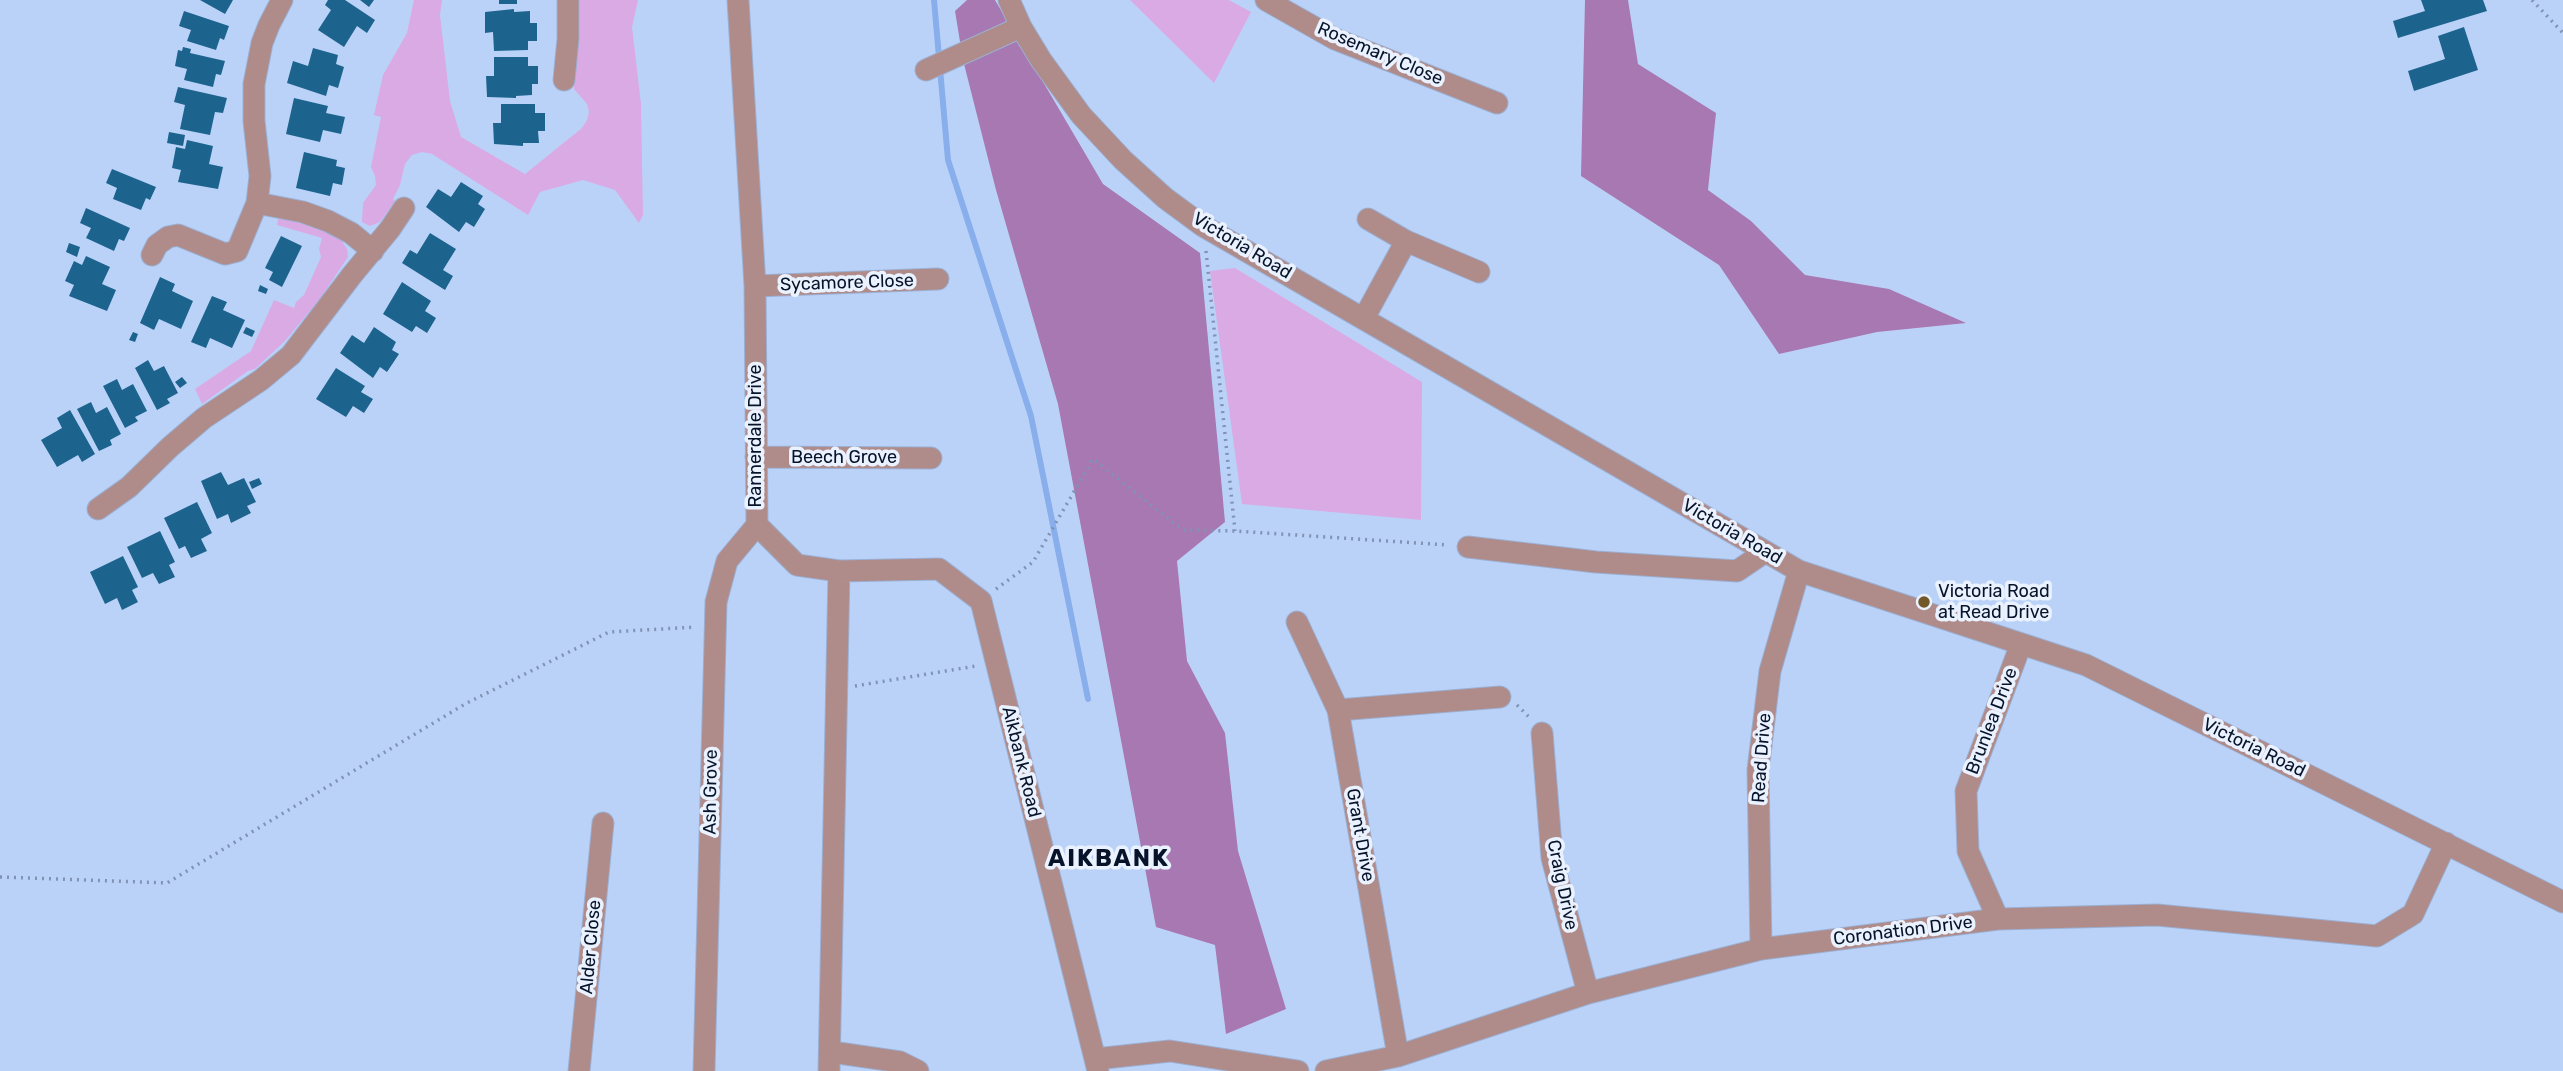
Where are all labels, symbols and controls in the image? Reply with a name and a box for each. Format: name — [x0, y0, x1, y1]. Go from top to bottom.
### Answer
street label: Rosemary Close — [1314, 18, 1446, 90]
street label: Victoria Road — [1189, 208, 1295, 284]
street label: Sycamore Close — [780, 270, 914, 296]
street label: Rannerdale Drive — [745, 364, 767, 508]
street label: Beech Grove — [791, 447, 897, 469]
street label: Victoria Road — [1678, 495, 1786, 569]
place label: Victoria Road at Read Drive — [1938, 581, 2050, 624]
marker: Victoria Road at Read Drive — [1916, 594, 1932, 610]
street label: Brunlea Drive — [1962, 665, 2022, 777]
street label: Aikbank Road — [997, 704, 1045, 820]
street label: Read Drive — [1748, 712, 1776, 804]
street label: Victoria Road — [2199, 714, 2309, 782]
street label: Ash Grove — [699, 749, 723, 835]
street label: Grant Drive — [1341, 787, 1379, 883]
street label: Craig Drive — [1542, 838, 1582, 932]
district label: AIKBANK — [1049, 845, 1169, 873]
street label: Alder Close — [576, 899, 606, 995]
street label: Coronation Drive — [1832, 912, 1974, 950]

